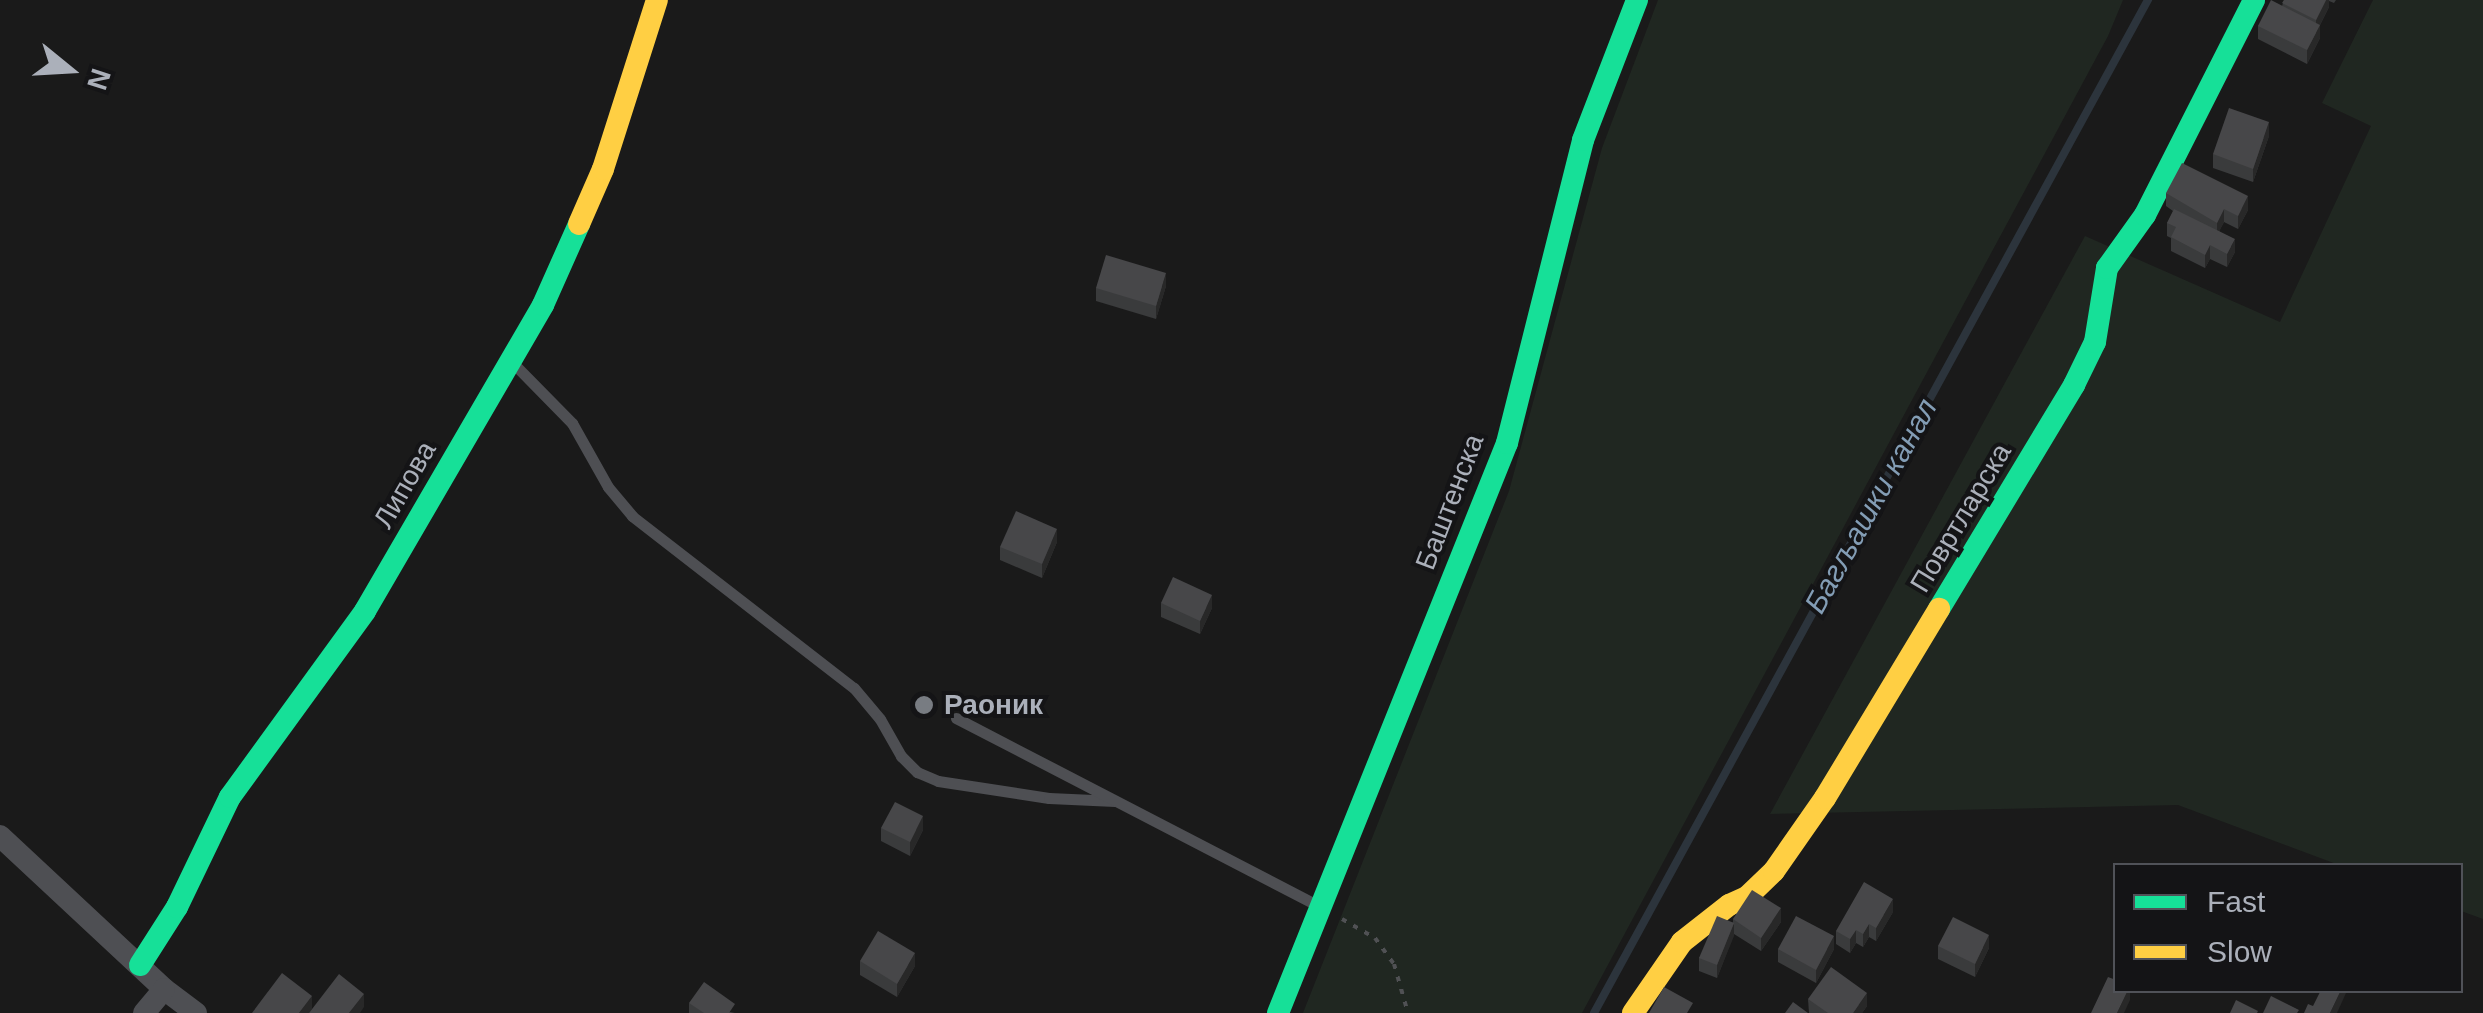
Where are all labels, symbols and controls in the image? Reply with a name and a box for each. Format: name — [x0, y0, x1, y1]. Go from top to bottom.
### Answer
north arrow — [20, 20, 120, 120]
text: N — [81, 65, 117, 94]
water label: Багљашки канал — [1797, 392, 1945, 620]
street label: Баштенска — [1409, 430, 1491, 574]
street label: Липова — [367, 436, 443, 534]
street label: Повртларска — [1903, 437, 2019, 599]
place label: Раоник — [944, 688, 1043, 722]
marker: Раоник — [913, 694, 935, 716]
legend — [2113, 863, 2463, 993]
text: Fast — [2207, 885, 2265, 918]
text: Slow — [2207, 935, 2272, 968]

